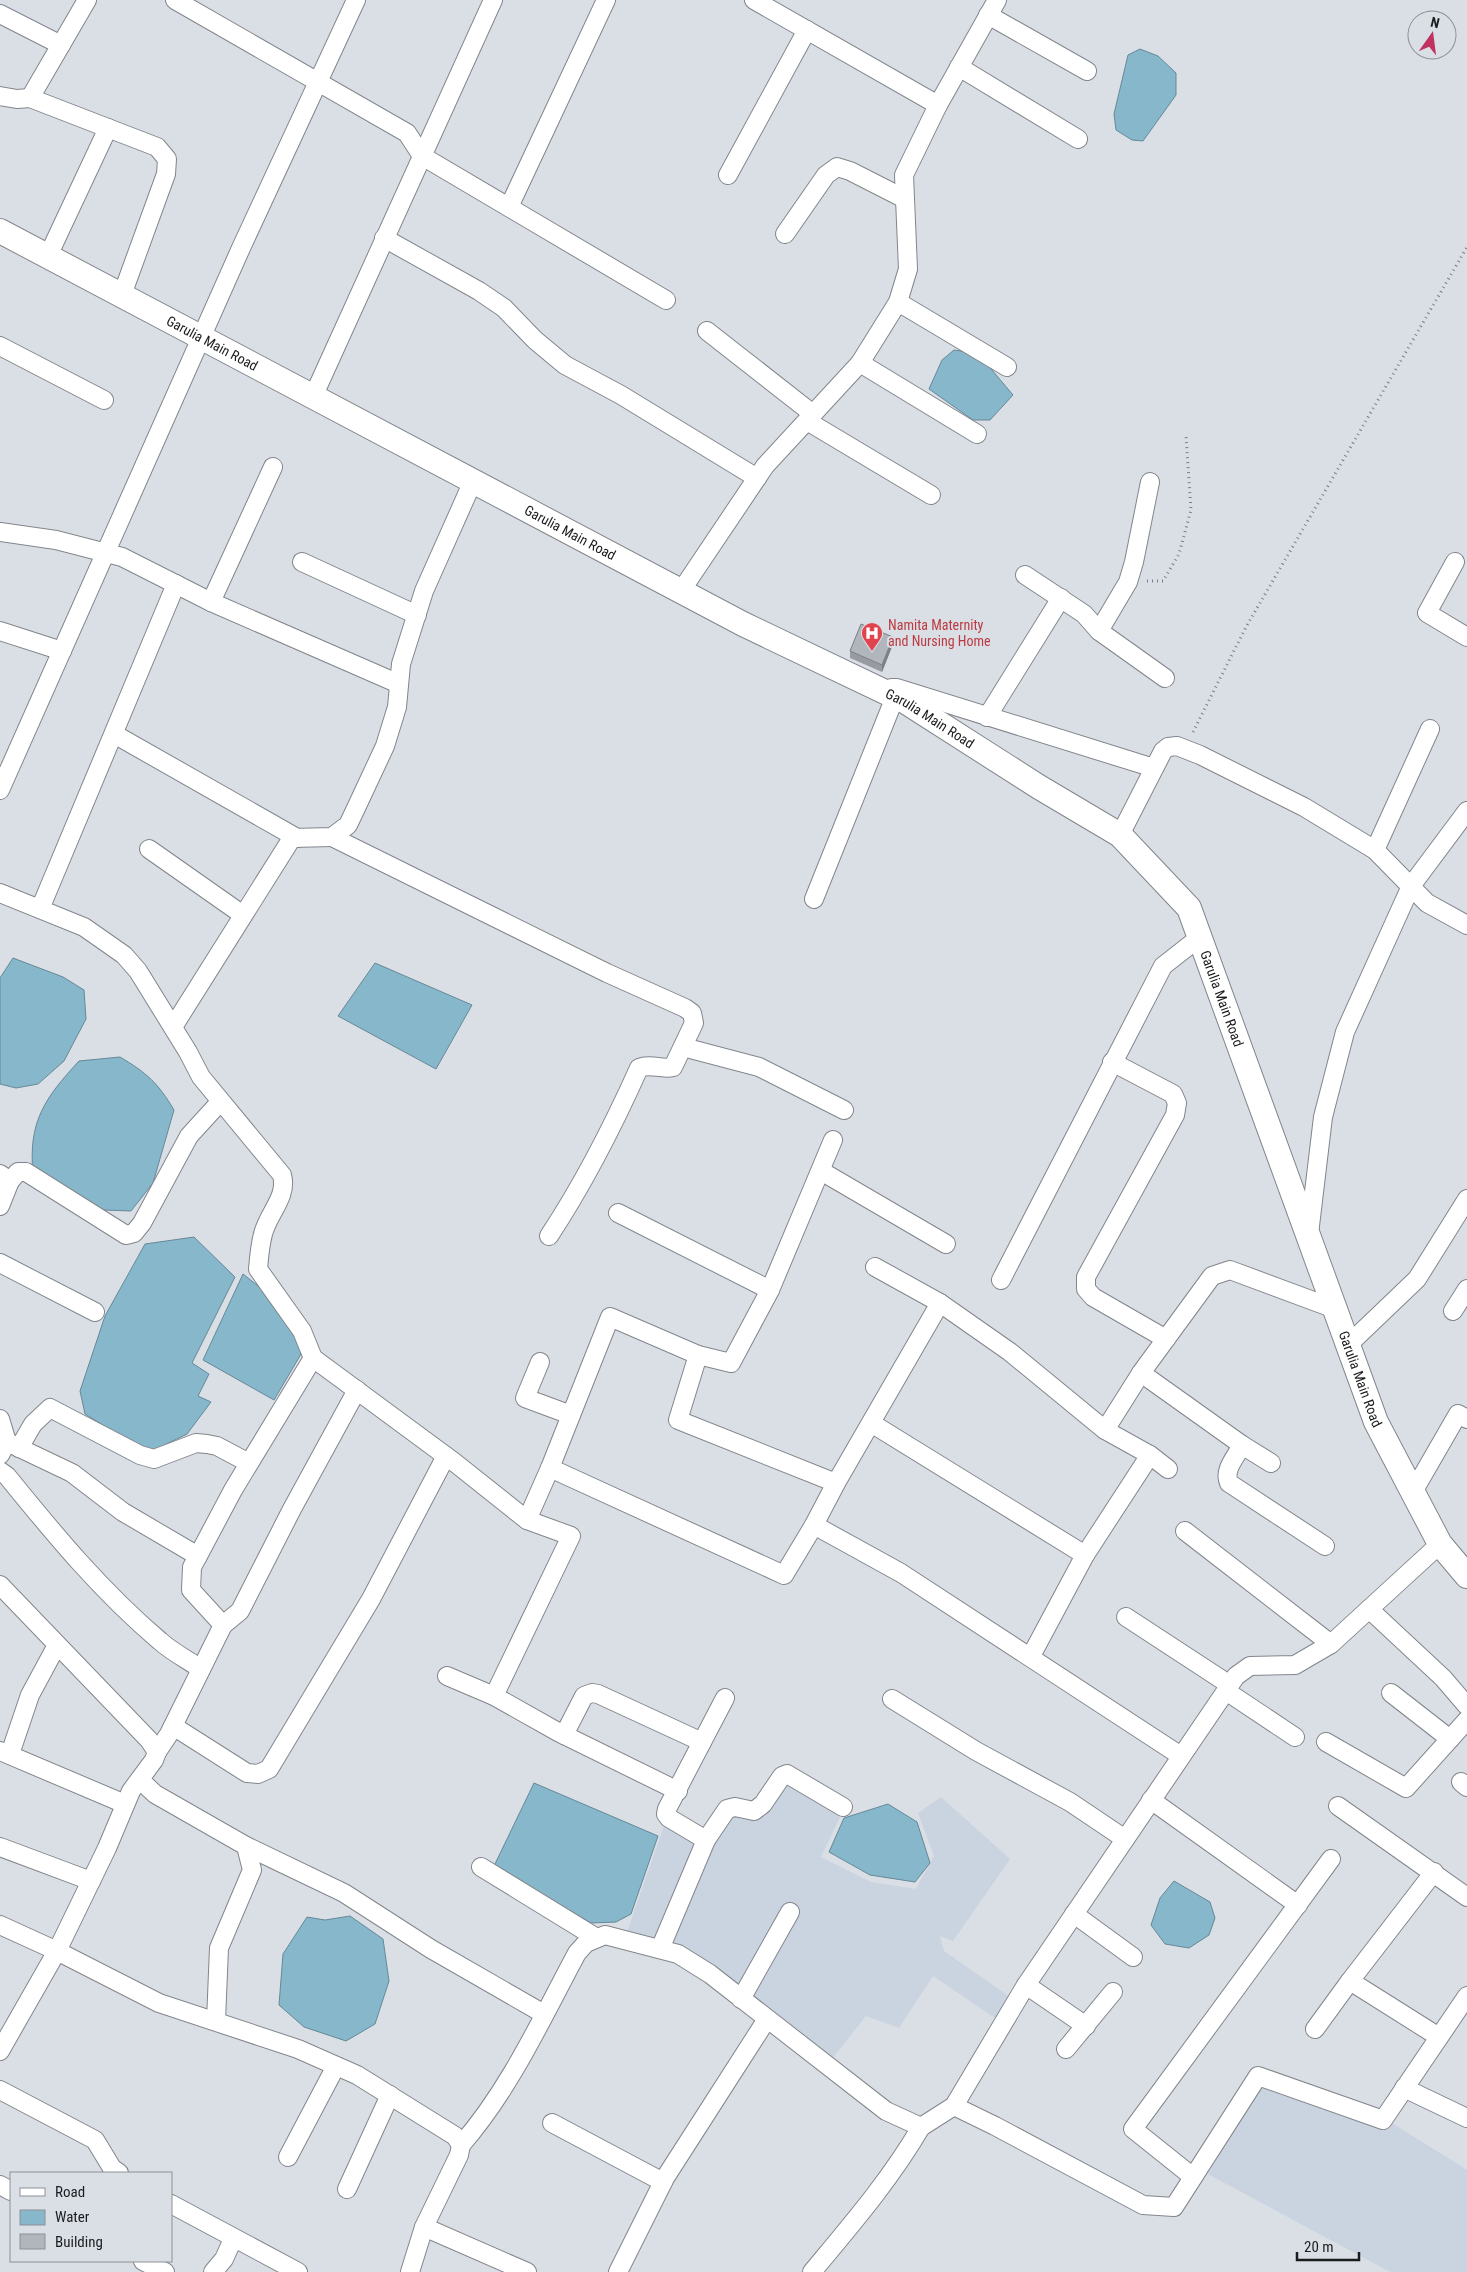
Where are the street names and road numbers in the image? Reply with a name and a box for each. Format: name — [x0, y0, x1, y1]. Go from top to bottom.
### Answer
street label: Garulia Main Road — [164, 313, 261, 374]
street label: Garulia Main Road — [522, 502, 619, 563]
street label: Garulia Main Road — [883, 685, 977, 751]
street label: Garulia Main Road — [1197, 948, 1247, 1049]
street label: Garulia Main Road — [1336, 1329, 1385, 1430]

